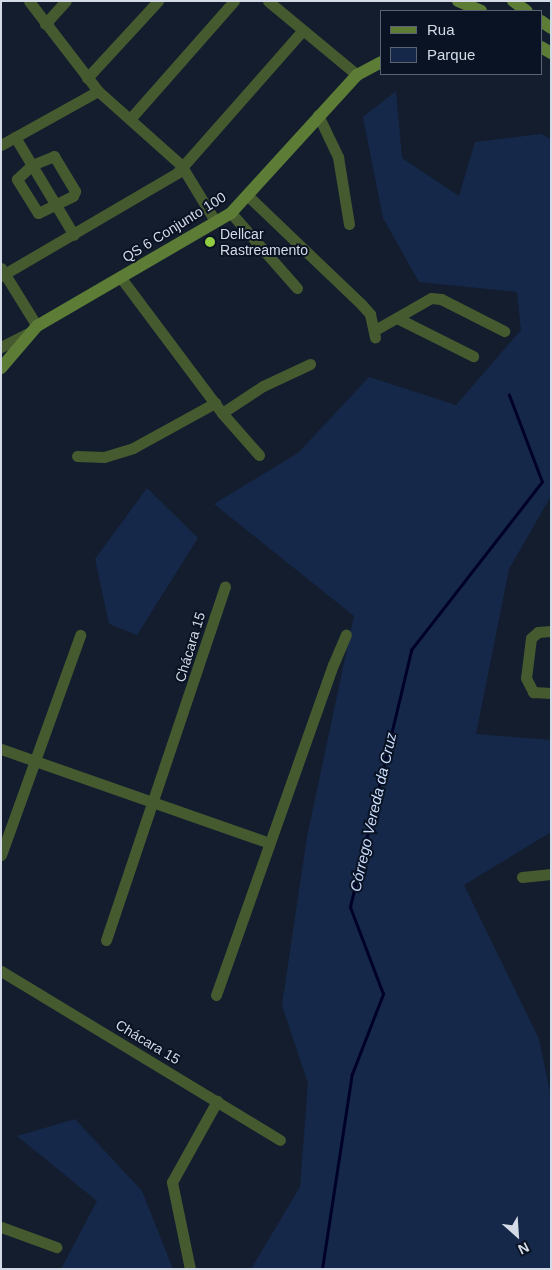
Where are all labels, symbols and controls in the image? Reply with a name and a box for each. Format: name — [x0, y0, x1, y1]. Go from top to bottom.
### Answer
legend — [380, 10, 542, 75]
text: Rua — [427, 21, 455, 38]
text: Parque — [427, 46, 475, 63]
street label: QS 6 Conjunto 100 — [119, 188, 229, 266]
place label: Dellcar Rastreamento — [220, 226, 308, 258]
marker: Dellcar Rastreamento — [204, 236, 216, 248]
street label: Chácara 15 — [171, 610, 209, 684]
water label: Córrego Vereda da Cruz — [346, 731, 400, 893]
street label: Chácara 15 — [113, 1016, 183, 1068]
north arrow — [492, 1210, 542, 1260]
text: N — [516, 1239, 532, 1258]

